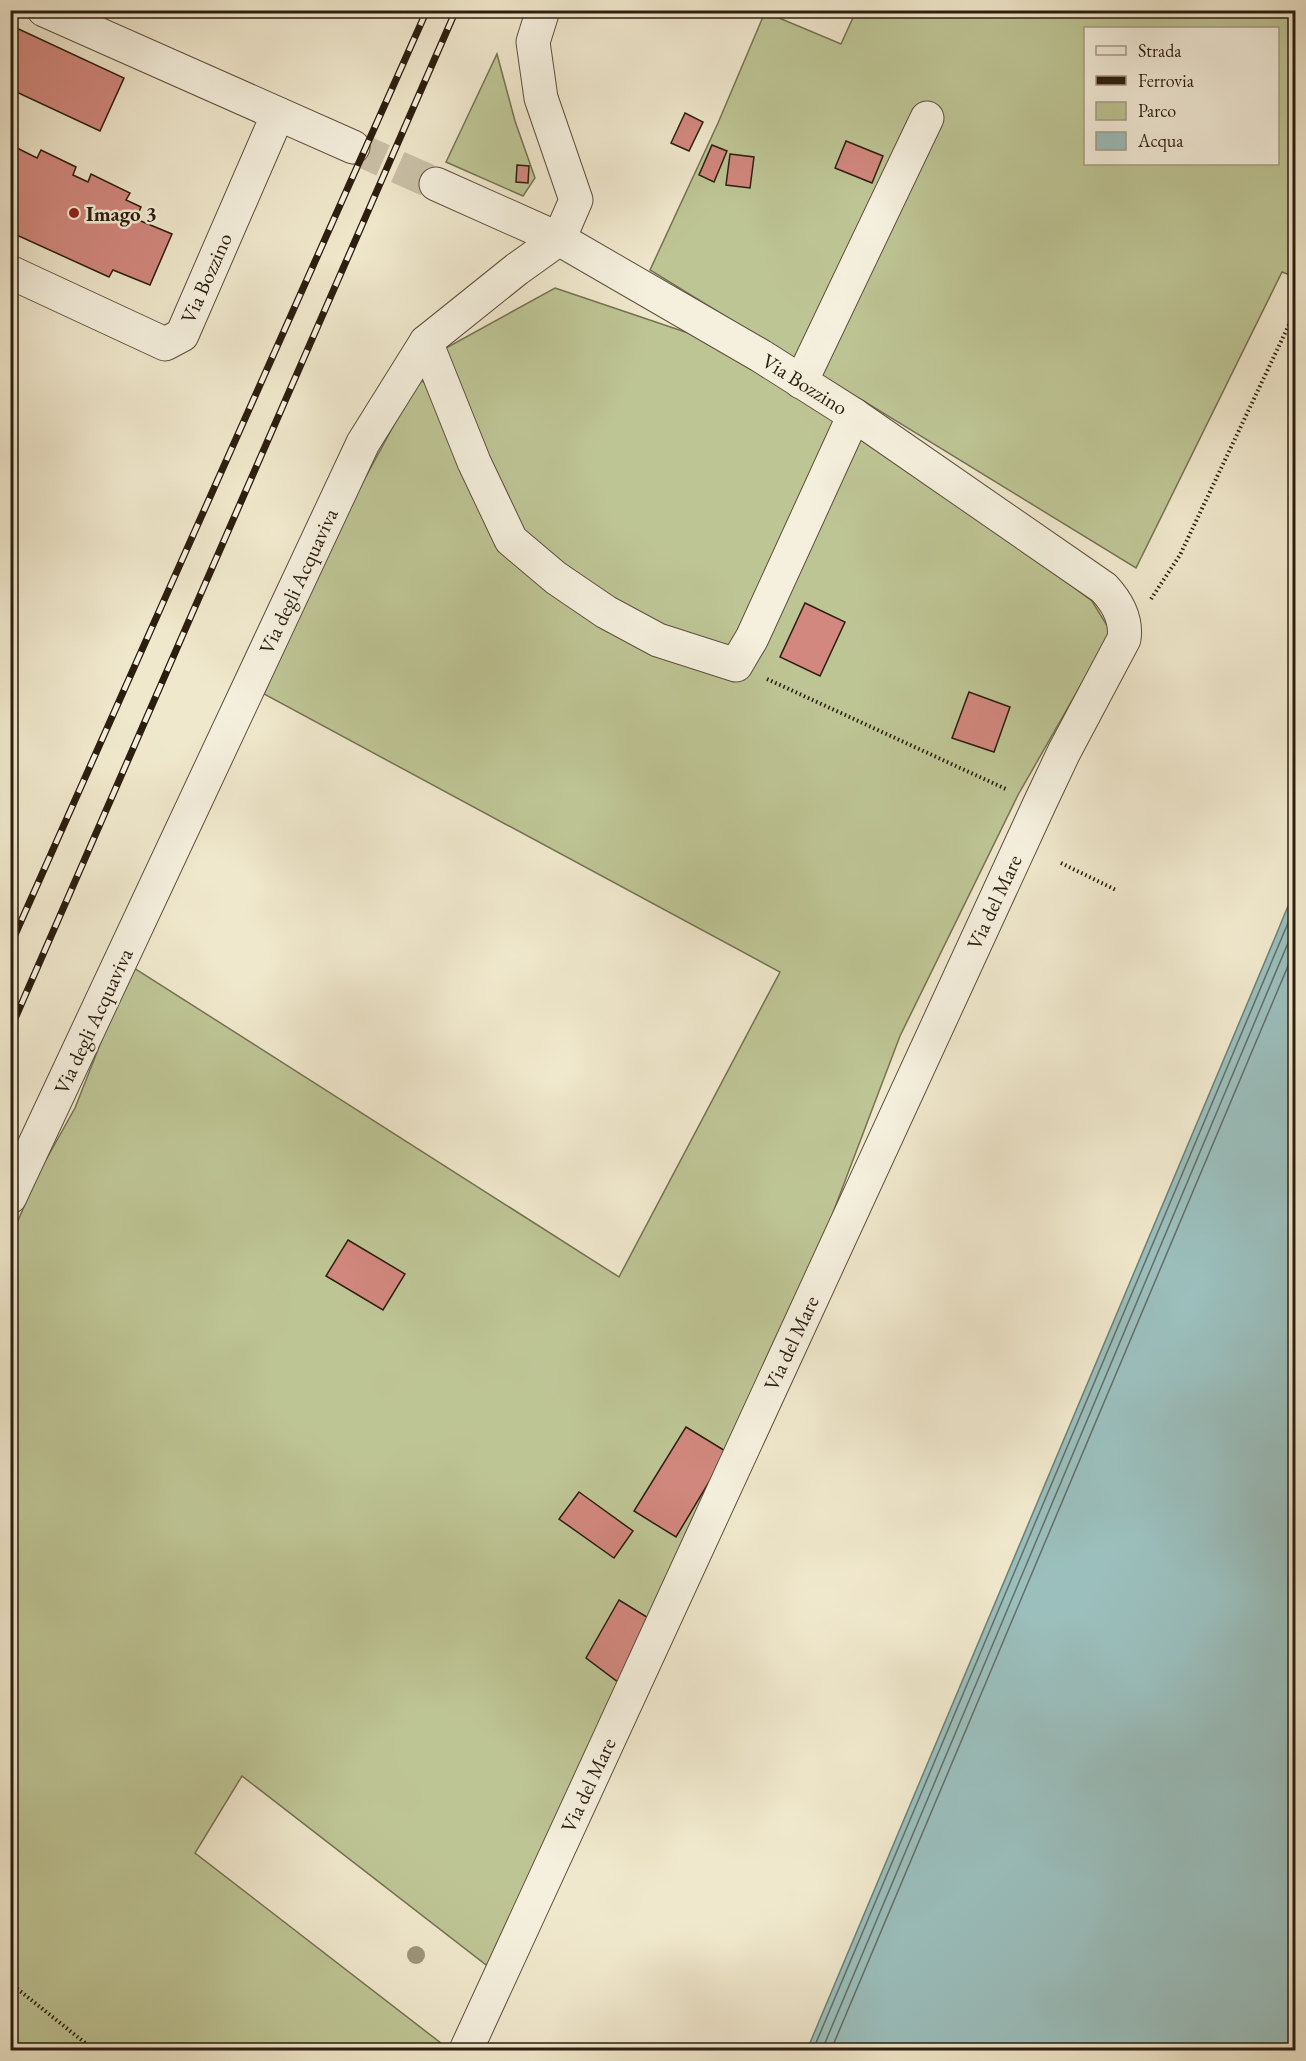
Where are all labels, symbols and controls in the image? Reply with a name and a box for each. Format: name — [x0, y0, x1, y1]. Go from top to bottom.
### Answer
legend — [1084, 27, 1279, 165]
text: Strada — [1138, 39, 1182, 62]
text: Ferrovia — [1138, 69, 1195, 92]
text: Parco — [1138, 99, 1176, 122]
text: Acqua — [1137, 129, 1184, 152]
place label: Imago 3 — [86, 200, 157, 227]
marker: Imago 3 — [67, 206, 81, 220]
street label: Via Bozzino — [174, 229, 238, 327]
street label: Via Bozzino — [757, 347, 853, 421]
street label: Via degli Acquaviva — [252, 503, 344, 658]
street label: Via del Mare — [960, 850, 1028, 954]
street label: Via degli Acquaviva — [47, 943, 139, 1098]
street label: Via del Mare — [757, 1291, 825, 1395]
street label: Via del Mare — [554, 1733, 622, 1837]

